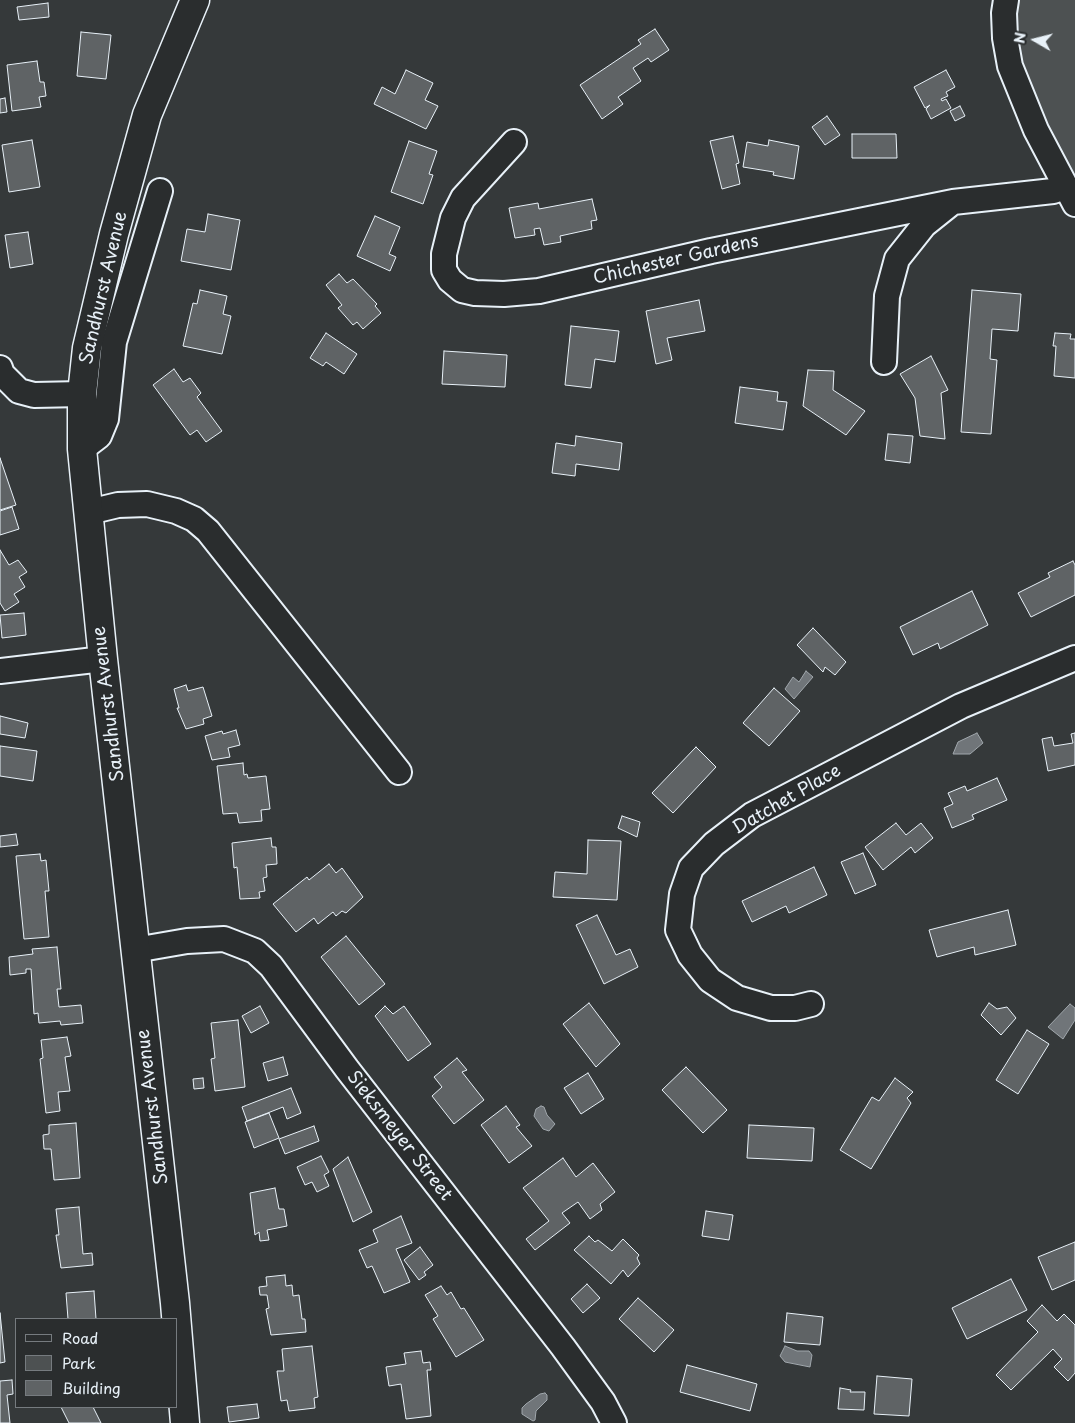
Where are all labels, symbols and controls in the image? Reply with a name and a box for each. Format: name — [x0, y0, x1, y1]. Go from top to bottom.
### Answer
north arrow — [1010, 15, 1060, 65]
text: N — [1008, 31, 1031, 45]
street label: Sandhurst Avenue — [76, 209, 132, 367]
street label: Chichester Gardens — [591, 230, 761, 290]
street label: Sandhurst Avenue — [89, 625, 129, 783]
street label: Datchet Place — [729, 760, 845, 840]
street label: Sandhurst Avenue — [133, 1028, 173, 1186]
street label: Sieksmeyer Street — [342, 1067, 456, 1205]
legend — [15, 1318, 178, 1408]
text: Road — [62, 1326, 98, 1349]
text: Park — [62, 1351, 96, 1374]
text: Building — [62, 1376, 121, 1399]

